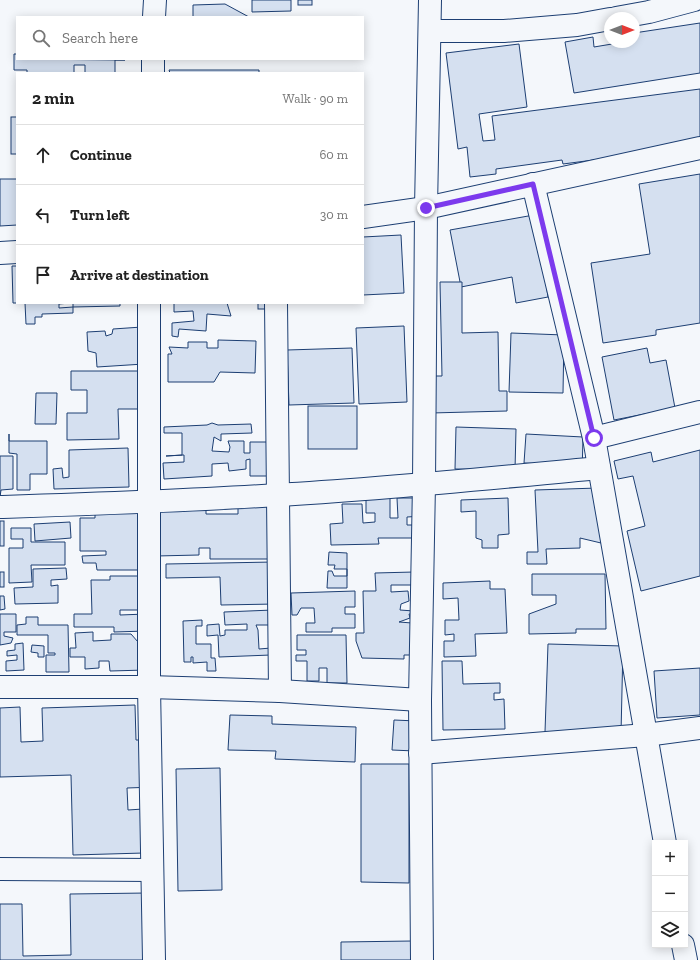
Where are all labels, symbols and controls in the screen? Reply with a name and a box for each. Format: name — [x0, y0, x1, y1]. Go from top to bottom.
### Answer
north arrow — [604, 12, 640, 48]
search box — [16, 16, 364, 60]
icon: search — [30, 27, 52, 49]
text: Search here — [62, 29, 138, 47]
text: 2 min — [32, 88, 74, 108]
text: Walk · 90 m — [283, 91, 348, 106]
icon: ahead — [32, 144, 54, 166]
text: Continue — [70, 146, 132, 164]
text: 60 m — [319, 147, 348, 162]
route end — [417, 199, 435, 217]
icon: left — [32, 204, 54, 226]
text: Turn left — [70, 206, 130, 224]
text: 30 m — [320, 207, 348, 222]
icon: arrive — [32, 264, 54, 286]
text: Arrive at destination — [70, 266, 209, 284]
route start — [585, 429, 603, 447]
map controls — [652, 840, 688, 948]
button: + — [652, 840, 688, 876]
button: − — [652, 876, 688, 912]
button: layers — [652, 912, 688, 948]

